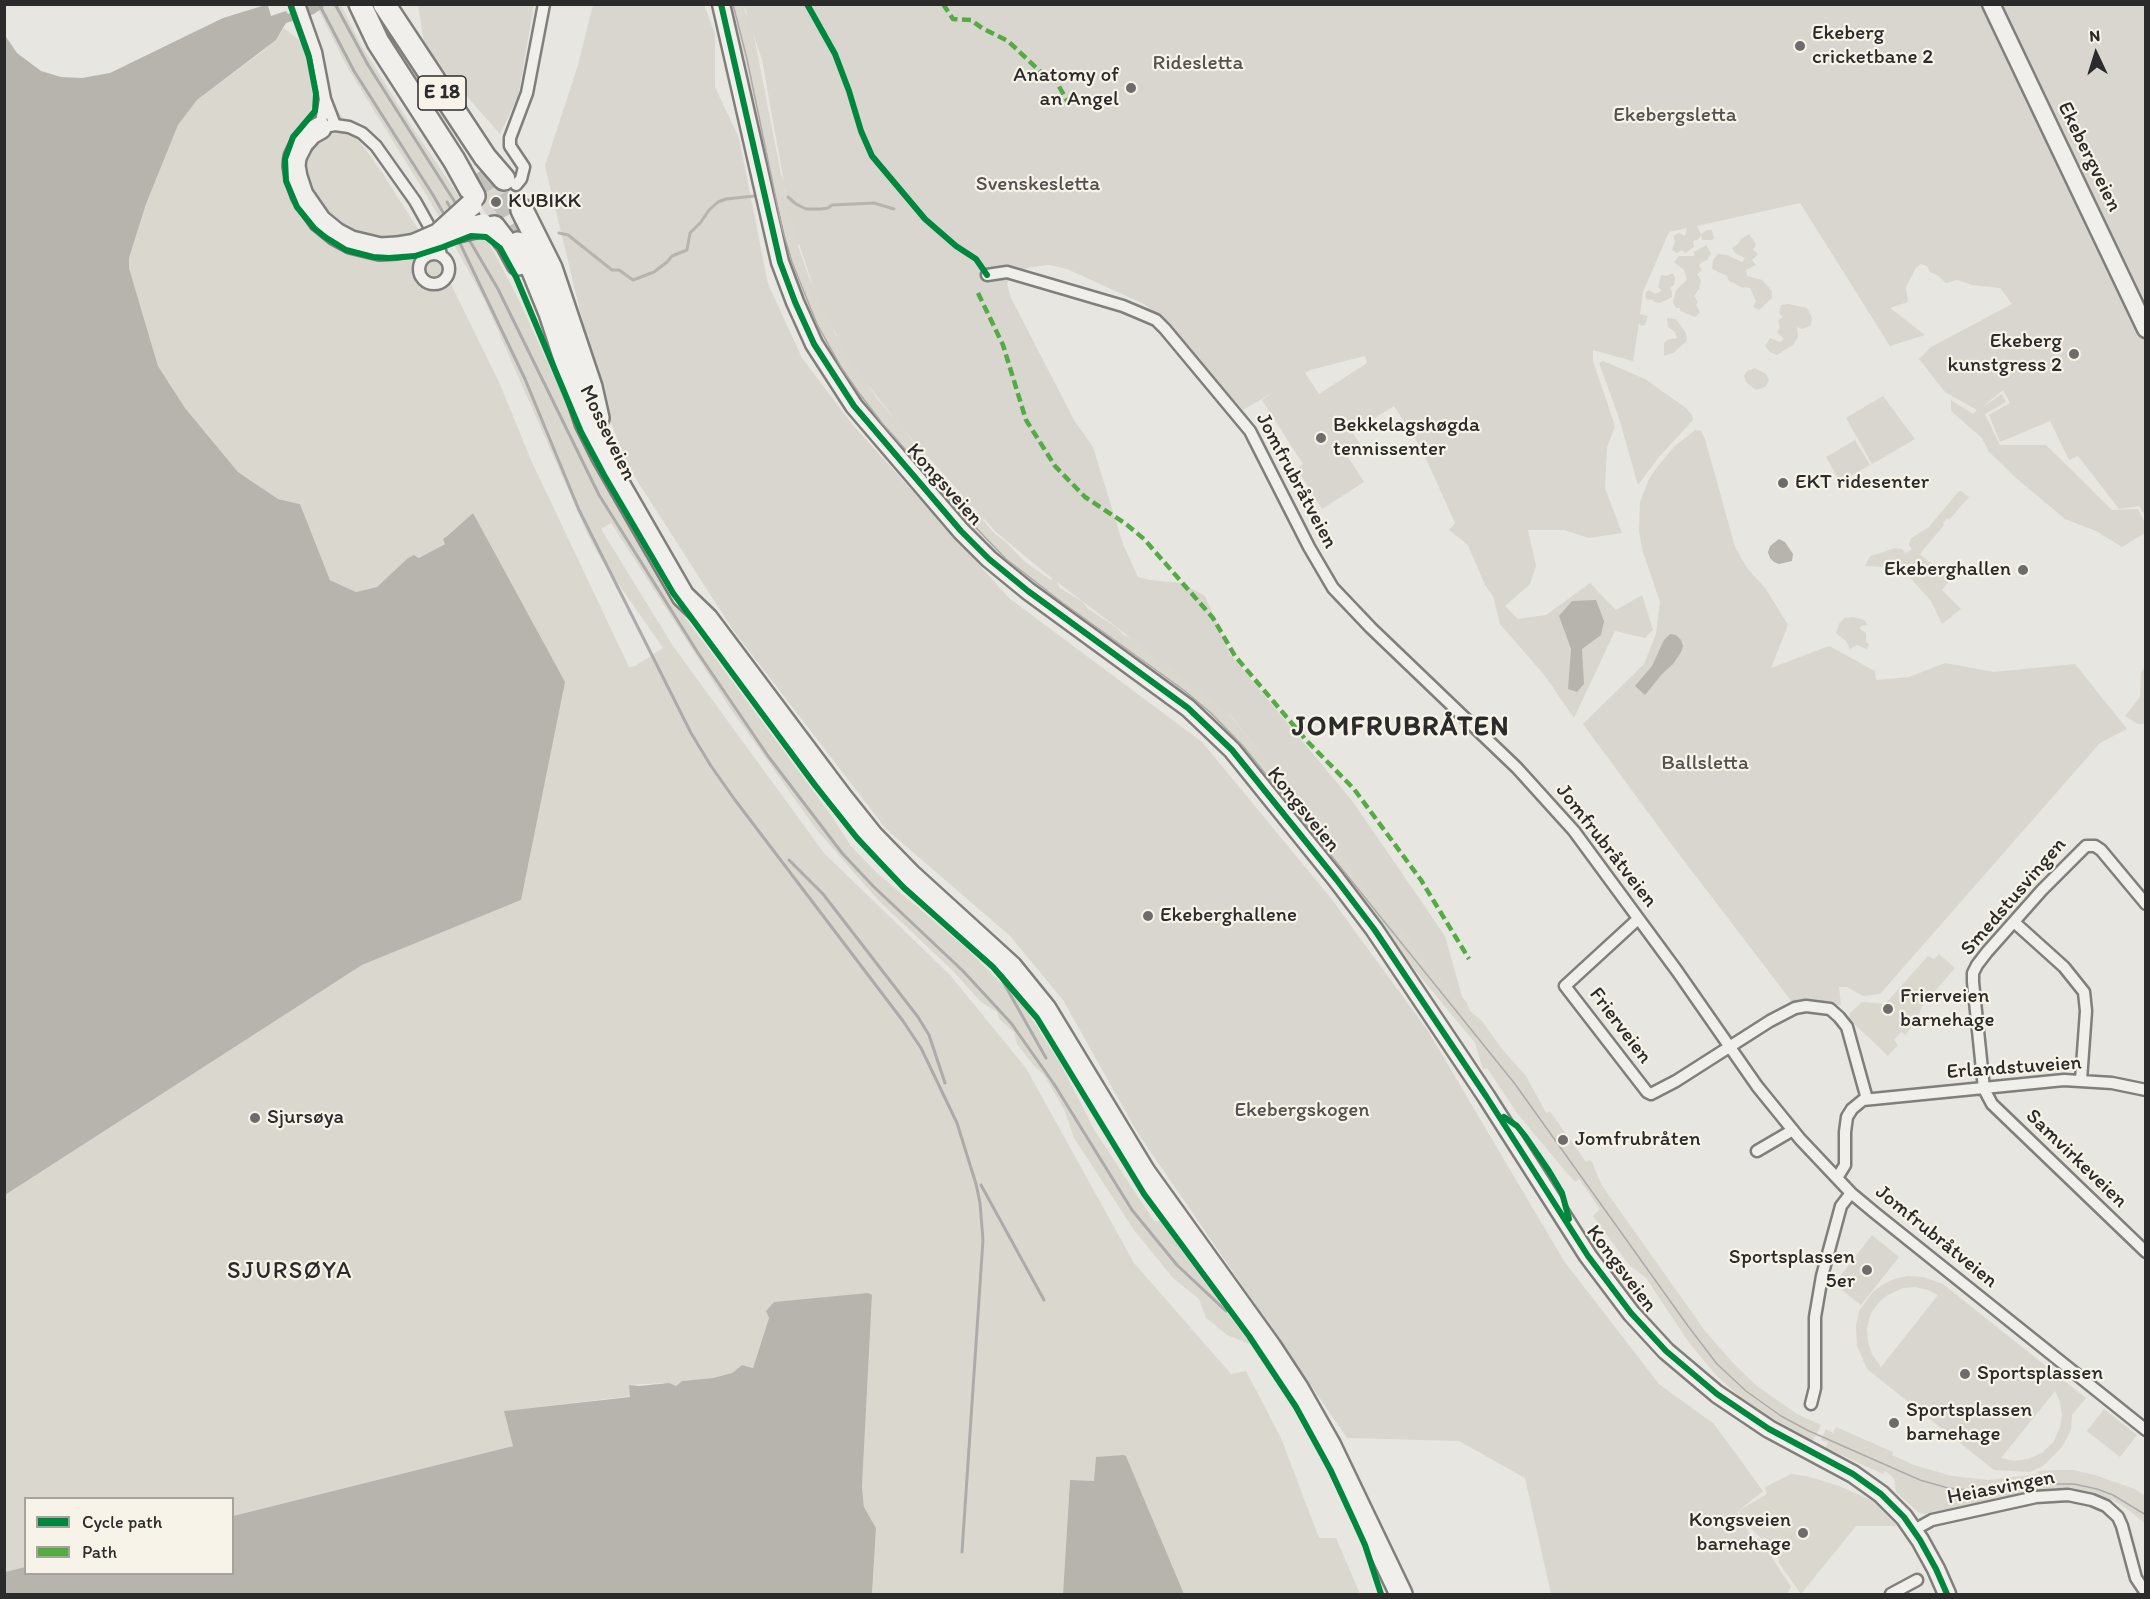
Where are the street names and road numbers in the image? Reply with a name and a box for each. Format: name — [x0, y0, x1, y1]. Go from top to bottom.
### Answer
road number: E 18 — [418, 76, 466, 110]
street label: Ekebergveien — [2052, 98, 2126, 216]
street label: Mosseveien — [573, 381, 641, 485]
street label: Jomfrubråtveien — [1250, 409, 1342, 553]
street label: Kongsveien — [900, 439, 988, 531]
street label: Kongsveien — [1261, 762, 1345, 858]
street label: Jomfrubråtveien — [1550, 779, 1662, 913]
street label: Smedstusvingen — [1956, 833, 2072, 961]
street label: Frierveien — [1583, 983, 1657, 1069]
street label: Erlandstuveien — [1946, 1051, 2082, 1085]
street label: Samvirkeveien — [2020, 1104, 2132, 1214]
street label: Jomfrubråtveien — [1870, 1180, 2002, 1294]
street label: Kongsveien — [1580, 1221, 1662, 1317]
street label: Heiasvingen — [1945, 1465, 2057, 1511]

